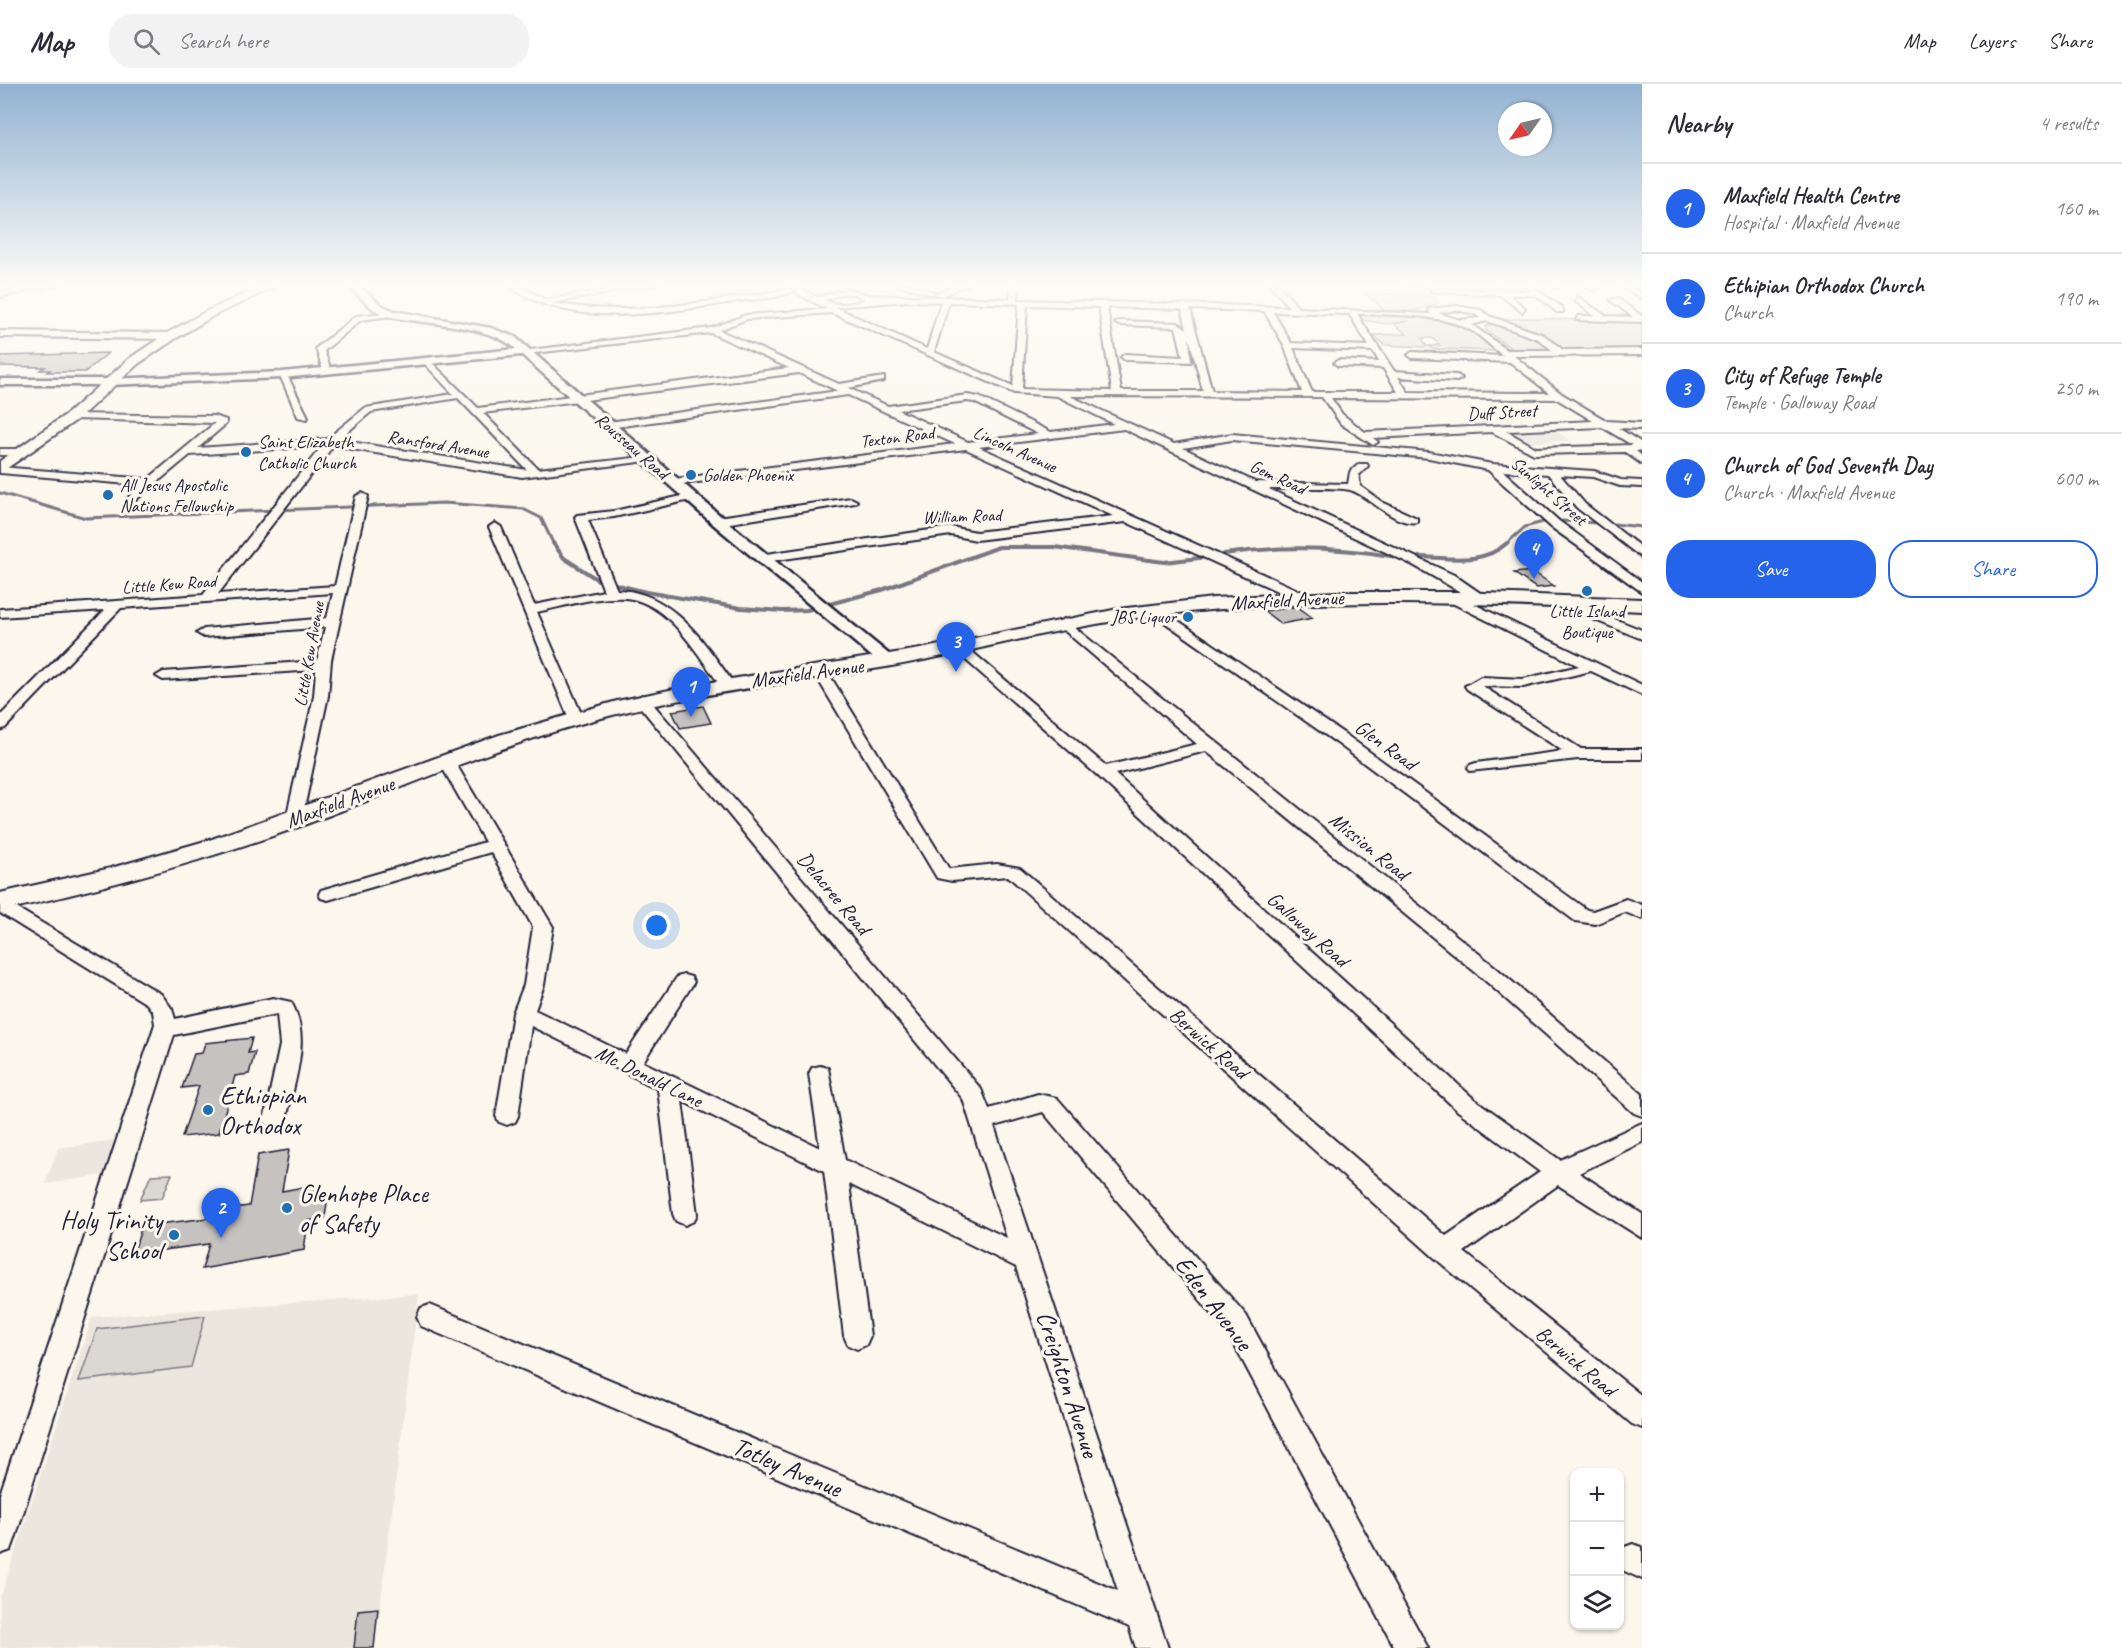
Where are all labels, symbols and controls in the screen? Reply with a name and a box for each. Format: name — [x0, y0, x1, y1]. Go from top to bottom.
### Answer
search box — [109, 14, 529, 68]
text: Map — [30, 24, 73, 59]
icon: search — [130, 25, 163, 58]
text: Search here — [178, 27, 268, 55]
text: Map — [1903, 28, 1936, 54]
text: Layers — [1969, 28, 2015, 54]
text: Share — [2048, 28, 2092, 54]
north arrow — [1498, 102, 1552, 156]
text: Nearby — [1666, 107, 1731, 140]
text: 4 results — [2039, 111, 2098, 136]
text: Maxfield Health Centre — [1723, 182, 1899, 210]
text: 1 — [1681, 196, 1690, 221]
text: 160 m — [2055, 196, 2098, 221]
text: Hospital · Maxfield Avenue — [1723, 210, 1899, 235]
text: Ethipian Orthodox Church — [1723, 272, 1924, 300]
text: 2 — [1681, 286, 1690, 311]
text: 190 m — [2055, 286, 2098, 311]
text: Church — [1723, 300, 1773, 325]
text: City of Refuge Temple — [1723, 362, 1881, 390]
text: 3 — [1681, 376, 1690, 401]
text: 250 m — [2055, 376, 2098, 401]
text: Temple · Galloway Road — [1723, 390, 1875, 415]
street label: Duff Street — [1467, 399, 1540, 425]
street label: Rousseau Road — [591, 408, 675, 486]
street label: Texton Road — [859, 421, 938, 452]
street label: Lincoln Avenue — [970, 421, 1061, 478]
street label: Ransford Avenue — [386, 425, 491, 463]
place label: Saint Elizabeth Catholic Church — [258, 431, 357, 474]
marker: Saint Elizabeth Catholic Church — [239, 445, 253, 459]
street label: Sunlight Street — [1507, 452, 1593, 531]
text: Church of God Seventh Day — [1723, 452, 1933, 480]
street label: Gem Road — [1247, 455, 1312, 501]
place label: Golden Phoenix — [703, 464, 795, 486]
text: 4 — [1681, 466, 1690, 491]
text: 600 m — [2055, 466, 2098, 491]
marker: Golden Phoenix — [684, 468, 698, 482]
place label: All Jesus Apostolic Nations Fellowship — [120, 474, 234, 517]
text: Church · Maxfield Avenue — [1723, 480, 1894, 505]
marker: All Jesus Apostolic Nations Fellowship — [101, 488, 115, 502]
street label: William Road — [923, 504, 1004, 528]
pin: 4 — [1514, 530, 1553, 579]
button: Save — [1666, 540, 1876, 598]
button: Share — [1888, 540, 2098, 598]
street label: Little Kew Road — [121, 570, 220, 598]
street label: Maxfield Avenue — [1230, 584, 1345, 616]
marker: Little Island Boutique — [1580, 584, 1594, 598]
street label: Little Kew Avenue — [289, 599, 329, 708]
place label: Little Island Boutique — [1549, 600, 1627, 643]
place label: JBS Liquor — [1110, 606, 1178, 628]
marker: JBS Liquor — [1181, 610, 1195, 624]
pin: 3 — [936, 622, 976, 672]
street label: Maxfield Avenue — [749, 652, 866, 694]
pin: 1 — [672, 668, 710, 717]
street label: Glen Road — [1350, 714, 1424, 778]
street label: Maxfield Avenue — [282, 770, 399, 834]
street label: Mission Road — [1324, 806, 1417, 888]
street label: Delacree Road — [792, 846, 879, 943]
street label: Galloway Road — [1262, 886, 1357, 975]
your location — [642, 911, 671, 940]
street label: Berwick Road — [1164, 1002, 1257, 1087]
street label: Mc Donald Lane — [591, 1039, 709, 1114]
place label: Ethiopian Orthodox — [220, 1079, 307, 1142]
marker: Ethiopian Orthodox — [201, 1103, 215, 1117]
place label: Glenhope Place of Safety — [299, 1177, 430, 1240]
pin: 2 — [202, 1188, 240, 1238]
marker: Glenhope Place of Safety — [280, 1201, 294, 1215]
place label: Holy Trinity School — [60, 1204, 167, 1267]
marker: Holy Trinity School — [167, 1228, 181, 1242]
street label: Eden Avenue — [1168, 1249, 1262, 1359]
street label: Creighton Avenue — [1029, 1307, 1108, 1463]
street label: Berwick Road — [1531, 1320, 1624, 1404]
street label: Totley Avenue — [728, 1429, 848, 1505]
map controls — [1570, 1468, 1624, 1630]
button: + — [1570, 1468, 1624, 1522]
button: − — [1570, 1522, 1624, 1576]
button: layers — [1570, 1576, 1624, 1630]

